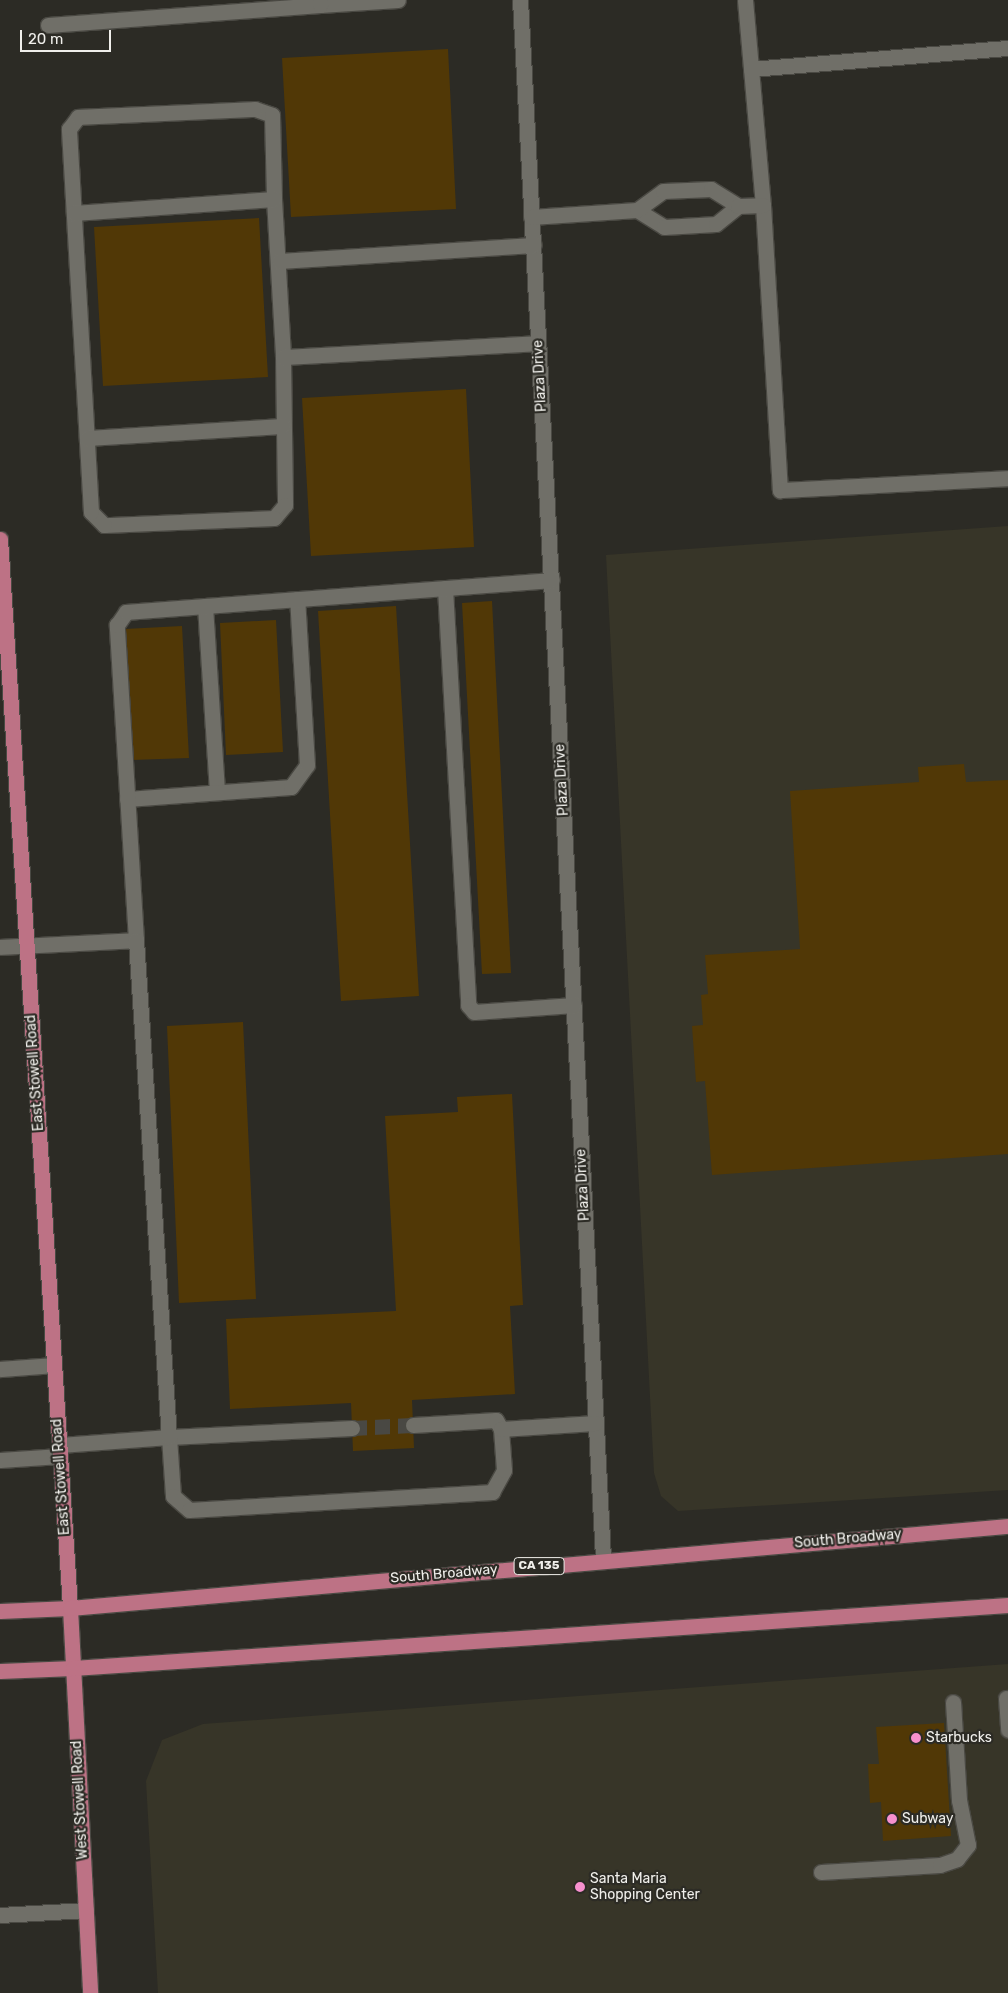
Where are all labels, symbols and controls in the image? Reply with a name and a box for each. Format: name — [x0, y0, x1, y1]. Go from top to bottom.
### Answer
scale bar — [22, 20, 114, 52]
text: 20 m — [28, 30, 63, 48]
street label: Plaza Drive — [530, 340, 550, 412]
street label: Plaza Drive — [552, 744, 572, 816]
street label: East Stowell Road — [23, 1014, 47, 1132]
street label: Plaza Drive — [573, 1149, 593, 1221]
street label: East Stowell Road — [49, 1418, 73, 1536]
street label: South Broadway — [794, 1526, 902, 1552]
road number: CA 135 — [513, 1556, 565, 1575]
street label: South Broadway — [390, 1561, 498, 1587]
place label: Starbucks — [926, 1730, 992, 1746]
marker: Starbucks — [910, 1732, 922, 1744]
street label: West Stowell Road — [68, 1740, 92, 1860]
place label: Subway — [902, 1811, 954, 1827]
marker: Subway — [886, 1813, 898, 1825]
place label: Santa Maria Shopping Center — [590, 1871, 700, 1904]
marker: Santa Maria Shopping Center — [574, 1881, 586, 1893]

